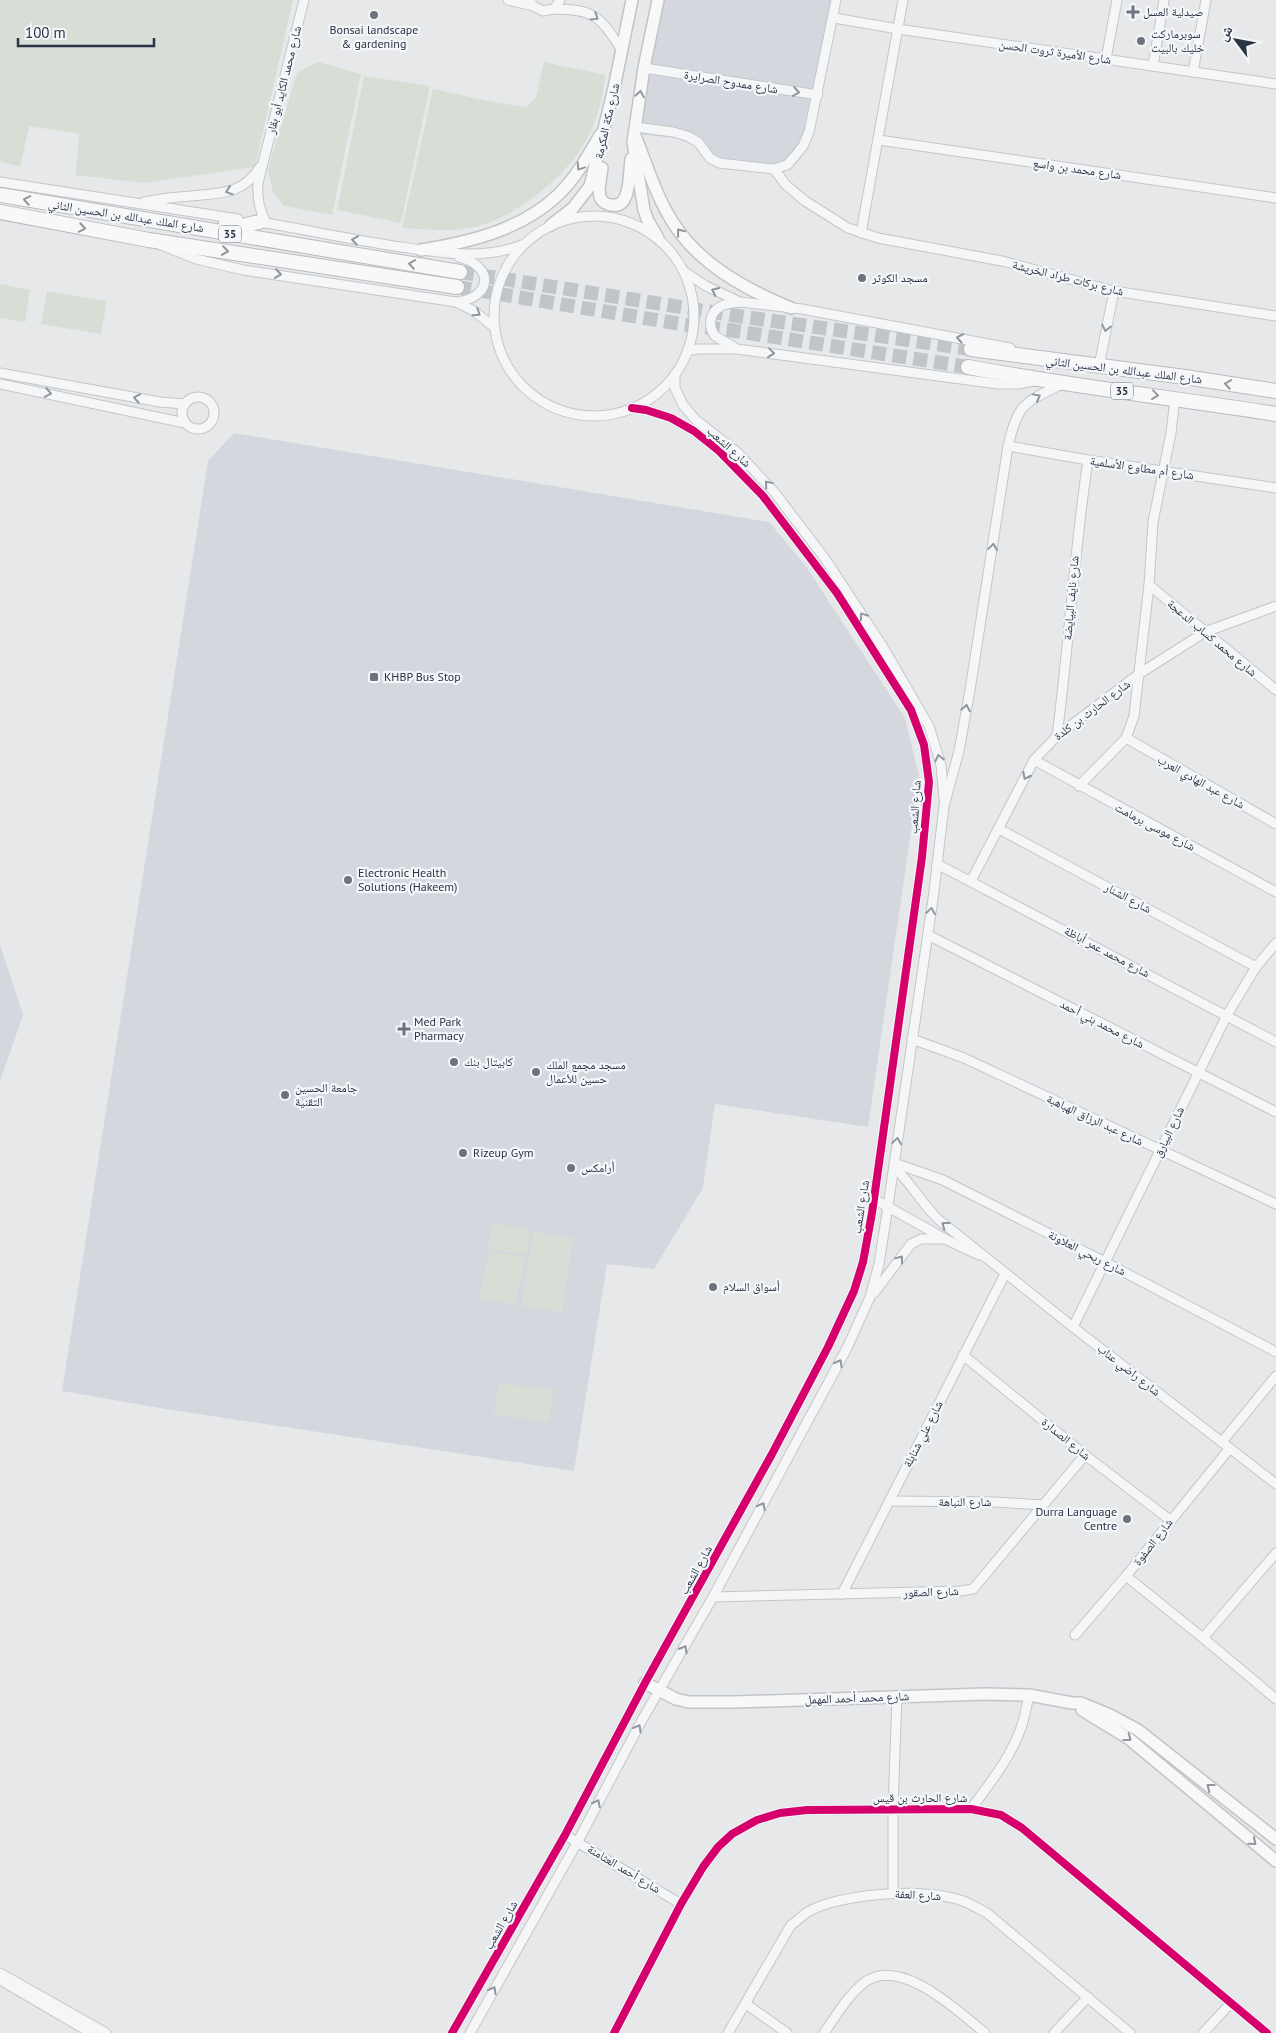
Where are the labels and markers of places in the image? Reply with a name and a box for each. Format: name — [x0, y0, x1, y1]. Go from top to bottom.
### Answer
place label: صيدلية العسل — [1143, 4, 1203, 19]
marker: صيدلية العسل — [1127, 6, 1139, 18]
marker: Bonsai landscape & gardening — [368, 9, 380, 21]
place label: Bonsai landscape & gardening — [330, 22, 418, 51]
place label: سوبرماركت خليك بالبيت — [1151, 26, 1205, 55]
marker: سوبرماركت خليك بالبيت — [1135, 35, 1147, 47]
place label: مسجد الكوثر — [871, 270, 928, 285]
marker: مسجد الكوثر — [856, 272, 868, 284]
place label: KHBP Bus Stop — [384, 669, 461, 684]
marker: KHBP Bus Stop — [368, 671, 380, 683]
place label: Electronic Health Solutions (Hakeem) — [358, 865, 457, 894]
marker: Electronic Health Solutions (Hakeem) — [342, 874, 354, 886]
place label: Med Park Pharmacy — [414, 1014, 464, 1043]
marker: Med Park Pharmacy — [398, 1023, 410, 1035]
place label: كابيتال بنك — [464, 1054, 513, 1069]
marker: كابيتال بنك — [448, 1056, 460, 1068]
place label: مسجد مجمع الملك حسين للأعمال — [546, 1057, 626, 1086]
marker: مسجد مجمع الملك حسين للأعمال — [530, 1066, 542, 1078]
place label: جامعة الحسين التقنية — [295, 1080, 358, 1109]
marker: جامعة الحسين التقنية — [279, 1089, 291, 1101]
place label: Rizeup Gym — [473, 1145, 533, 1160]
marker: Rizeup Gym — [457, 1147, 469, 1159]
place label: أرامكس — [581, 1160, 615, 1175]
marker: أرامكس — [565, 1162, 577, 1174]
place label: أسواق السلام — [723, 1279, 780, 1295]
marker: أسواق السلام — [707, 1281, 719, 1293]
place label: Durra Language Centre — [1035, 1504, 1117, 1533]
marker: Durra Language Centre — [1121, 1513, 1133, 1525]

